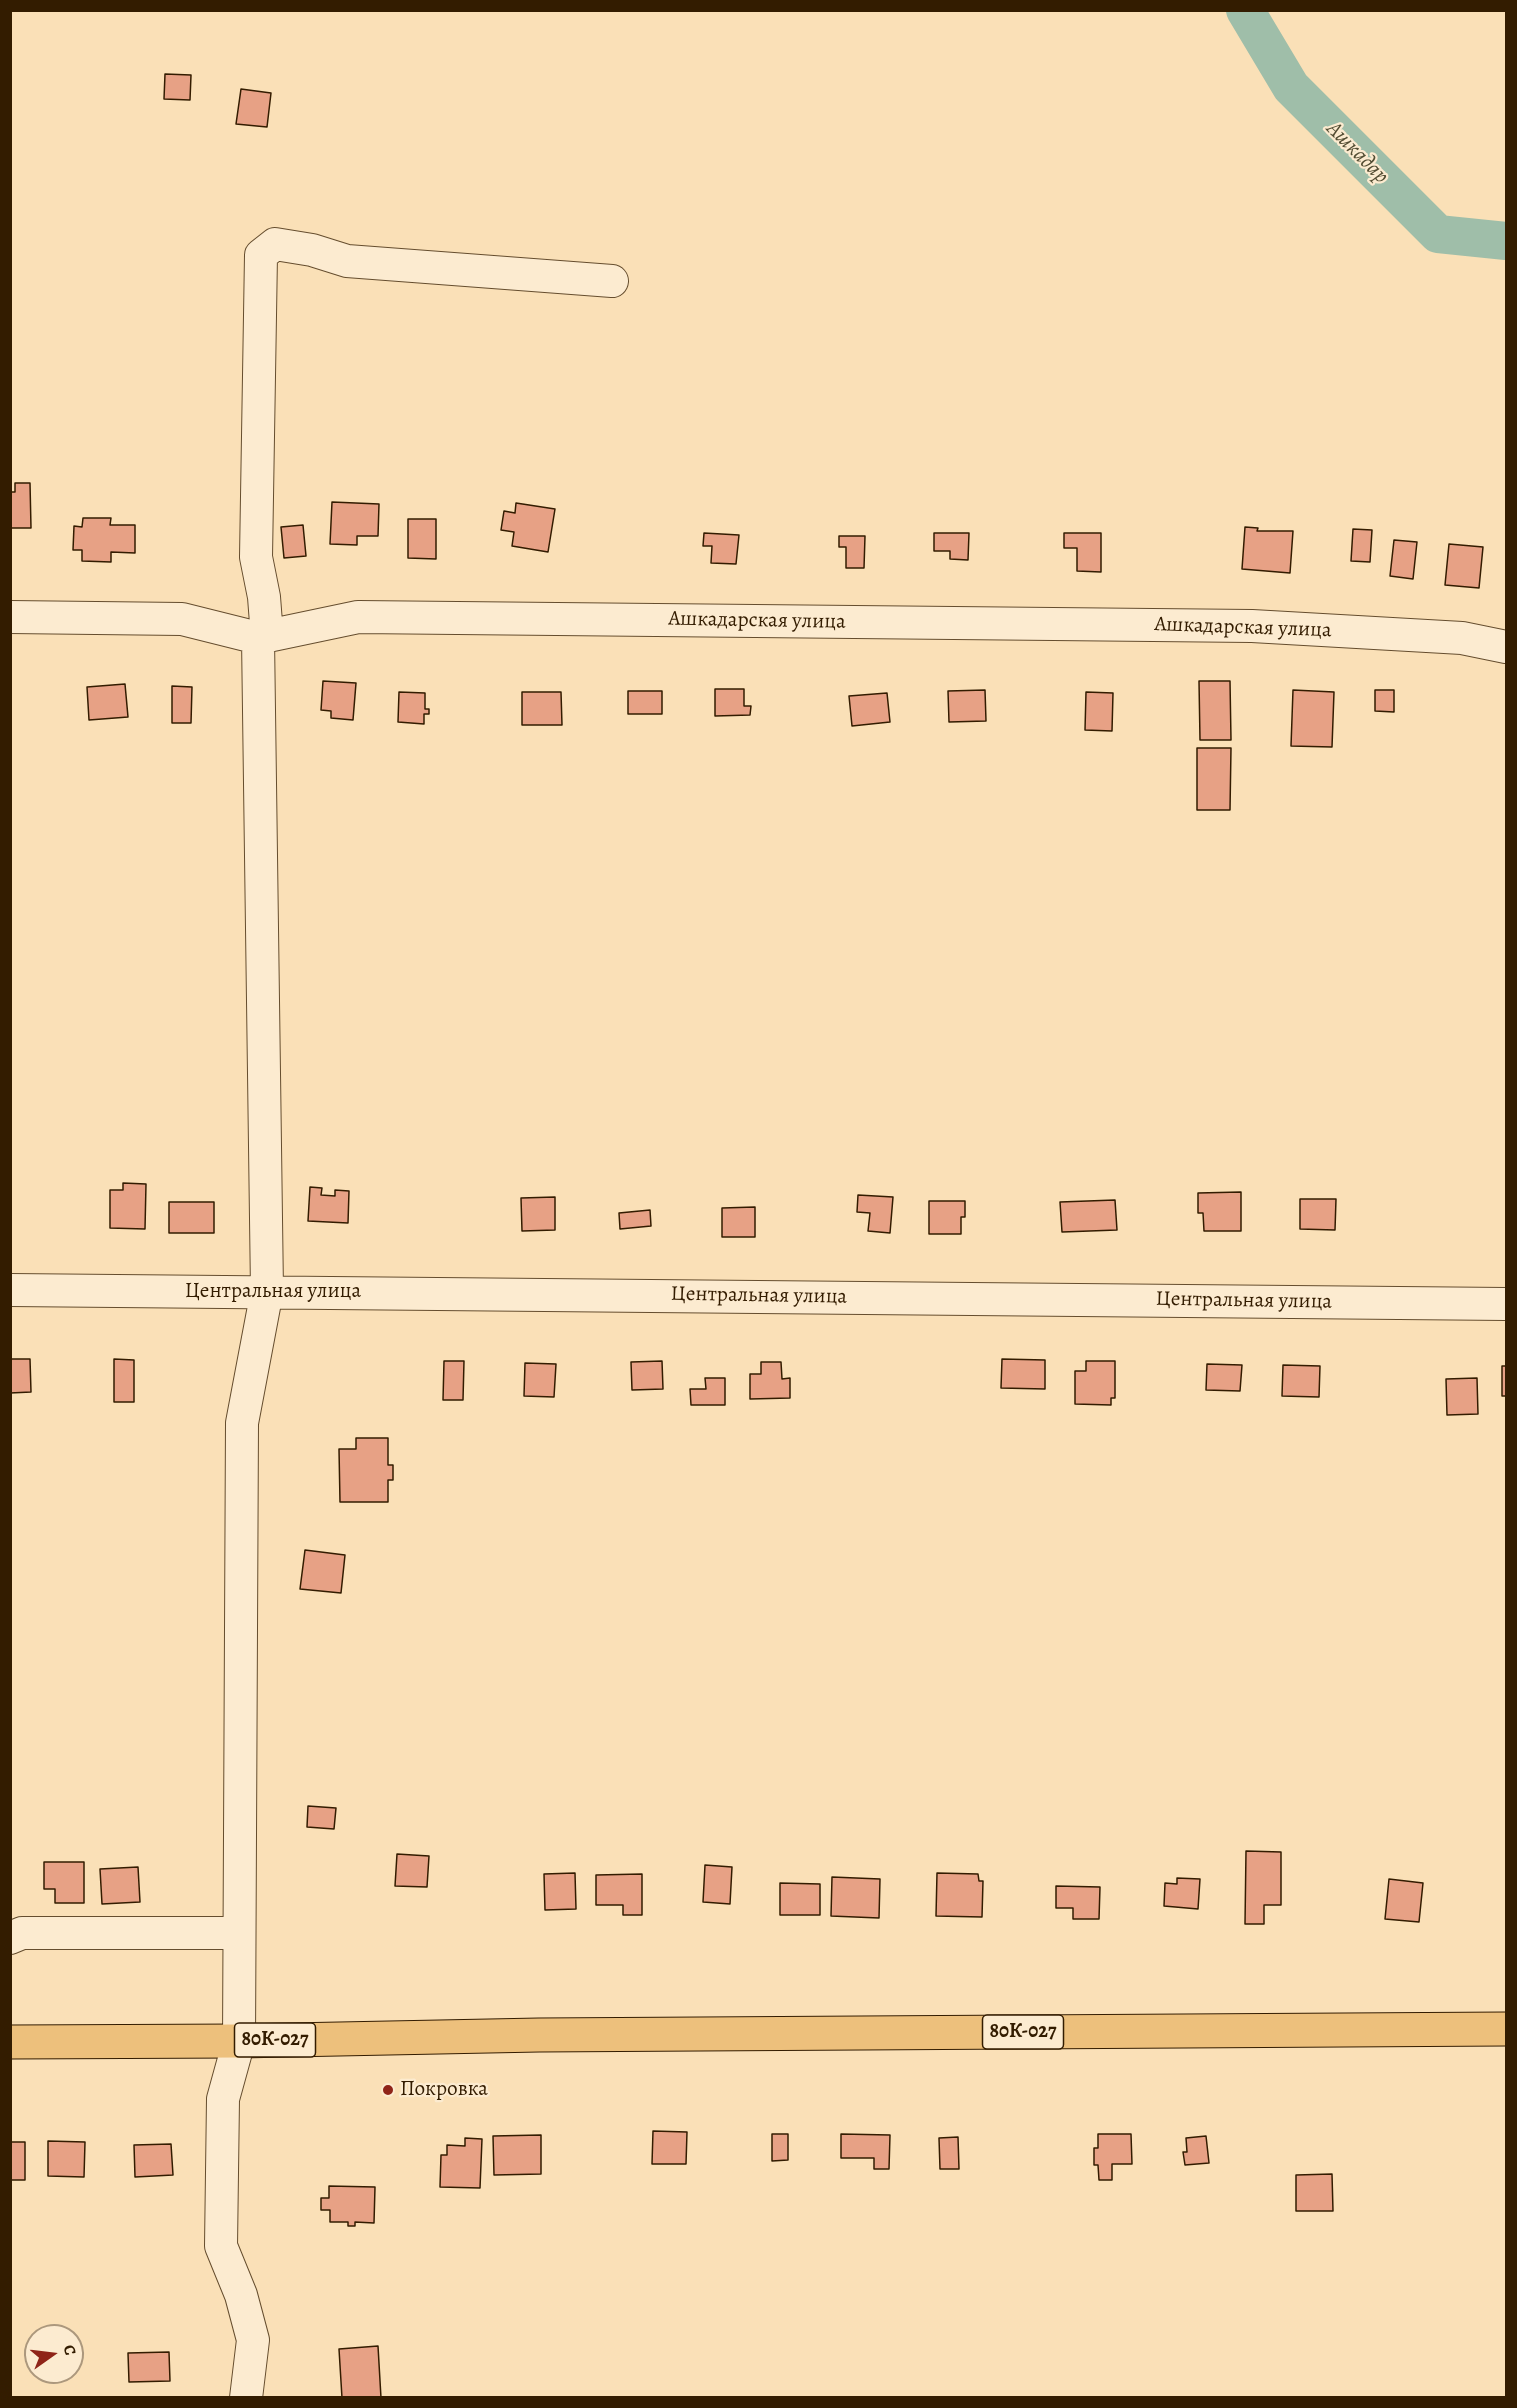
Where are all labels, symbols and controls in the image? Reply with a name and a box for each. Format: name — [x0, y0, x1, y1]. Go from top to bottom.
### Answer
water label: Ашкадар — [1320, 116, 1394, 190]
street label: Ашкадарская улица — [668, 607, 846, 635]
street label: Ашкадарская улица — [1154, 612, 1332, 644]
street label: Центральная улица — [185, 1279, 361, 1305]
street label: Центральная улица — [671, 1282, 847, 1310]
street label: Центральная улица — [1156, 1287, 1332, 1315]
road number: 80К-027 — [982, 2015, 1064, 2049]
road number: 80К-027 — [234, 2023, 316, 2057]
place label: Покровка — [400, 2077, 488, 2103]
marker: Покровка — [381, 2083, 395, 2097]
north arrow — [24, 2324, 84, 2384]
text: С — [58, 2343, 81, 2358]

